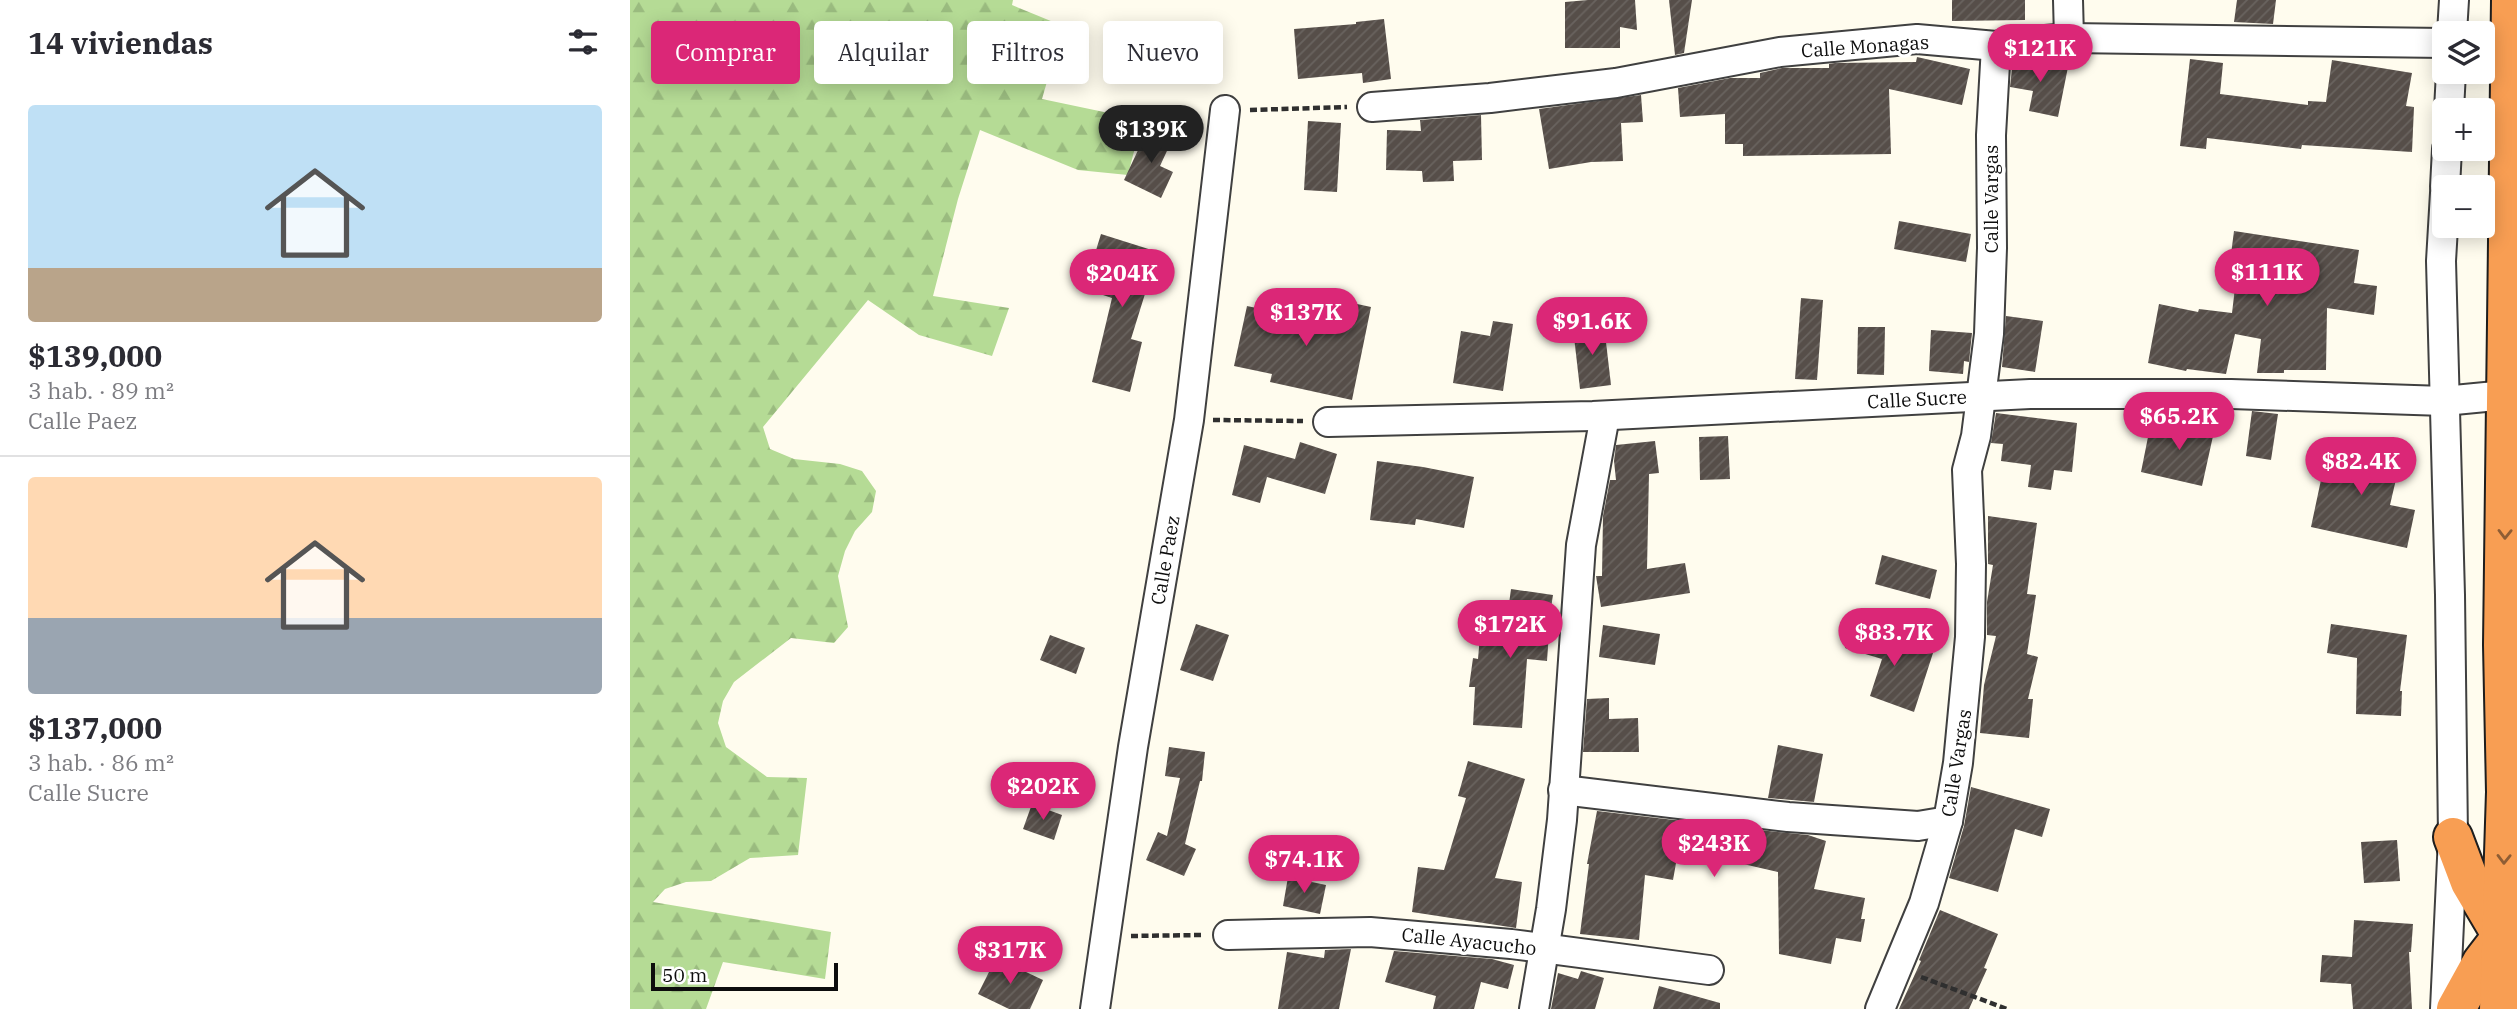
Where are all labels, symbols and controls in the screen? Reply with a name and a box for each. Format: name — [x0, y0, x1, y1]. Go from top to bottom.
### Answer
chip: Comprar — [651, 21, 800, 84]
chip: Alquilar — [814, 21, 953, 84]
chip: Filtros — [967, 21, 1089, 84]
chip: Nuevo — [1103, 21, 1223, 84]
map controls — [2432, 21, 2495, 238]
button: layers — [2432, 21, 2495, 84]
text: 14 viviendas — [28, 23, 213, 62]
icon: filters — [564, 23, 602, 61]
pin: $121K — [1991, 24, 2089, 84]
street label: Calle Monagas — [1800, 30, 1930, 62]
text: $121K — [2004, 32, 2076, 62]
button: + — [2432, 98, 2495, 161]
pin: $139K — [1102, 106, 1200, 165]
text: $139K — [1115, 113, 1187, 143]
street label: Calle Vargas — [1979, 145, 2003, 253]
icon: home — [252, 150, 378, 276]
button: − — [2432, 175, 2495, 238]
pin: $111K — [2218, 248, 2316, 308]
pin: $204K — [1073, 250, 1171, 309]
text: $111K — [2231, 256, 2303, 286]
text: $204K — [1086, 257, 1158, 287]
pin: $137K — [1257, 288, 1355, 348]
text: $137K — [1270, 296, 1342, 326]
pin: $91.6K — [1535, 298, 1649, 357]
text: $91.6K — [1552, 305, 1632, 335]
text: $139,000 — [28, 336, 162, 375]
text: 3 hab. · 89 m² — [28, 375, 174, 405]
street label: Calle Sucre — [1867, 384, 1967, 414]
pin: $65.2K — [2122, 392, 2236, 452]
text: $65.2K — [2139, 400, 2219, 430]
text: Calle Paez — [28, 405, 137, 435]
pin: $82.4K — [2304, 438, 2418, 497]
text: $82.4K — [2321, 445, 2401, 475]
street label: Calle Paez — [1145, 513, 1185, 607]
icon: home — [252, 522, 378, 648]
one-way arrow — [2497, 528, 2512, 539]
pin: $172K — [1461, 600, 1559, 660]
text: $172K — [1474, 608, 1546, 638]
pin: $83.7K — [1837, 608, 1951, 668]
text: $83.7K — [1854, 616, 1934, 646]
street label: Calle Vargas — [1936, 707, 1976, 819]
text: $137,000 — [28, 708, 162, 747]
text: 3 hab. · 86 m² — [28, 747, 174, 777]
pin: $202K — [994, 762, 1092, 822]
text: $202K — [1007, 770, 1079, 800]
text: Calle Sucre — [28, 777, 149, 807]
pin: $243K — [1665, 820, 1763, 879]
text: $243K — [1678, 827, 1750, 857]
pin: $74.1K — [1247, 836, 1361, 895]
text: $74.1K — [1264, 843, 1344, 873]
one-way arrow — [2497, 854, 2512, 865]
street label: Calle Ayacucho — [1400, 922, 1538, 960]
pin: $317K — [961, 926, 1059, 986]
text: $317K — [974, 934, 1046, 964]
scale bar — [651, 960, 838, 992]
text: 50 m — [662, 963, 707, 987]

